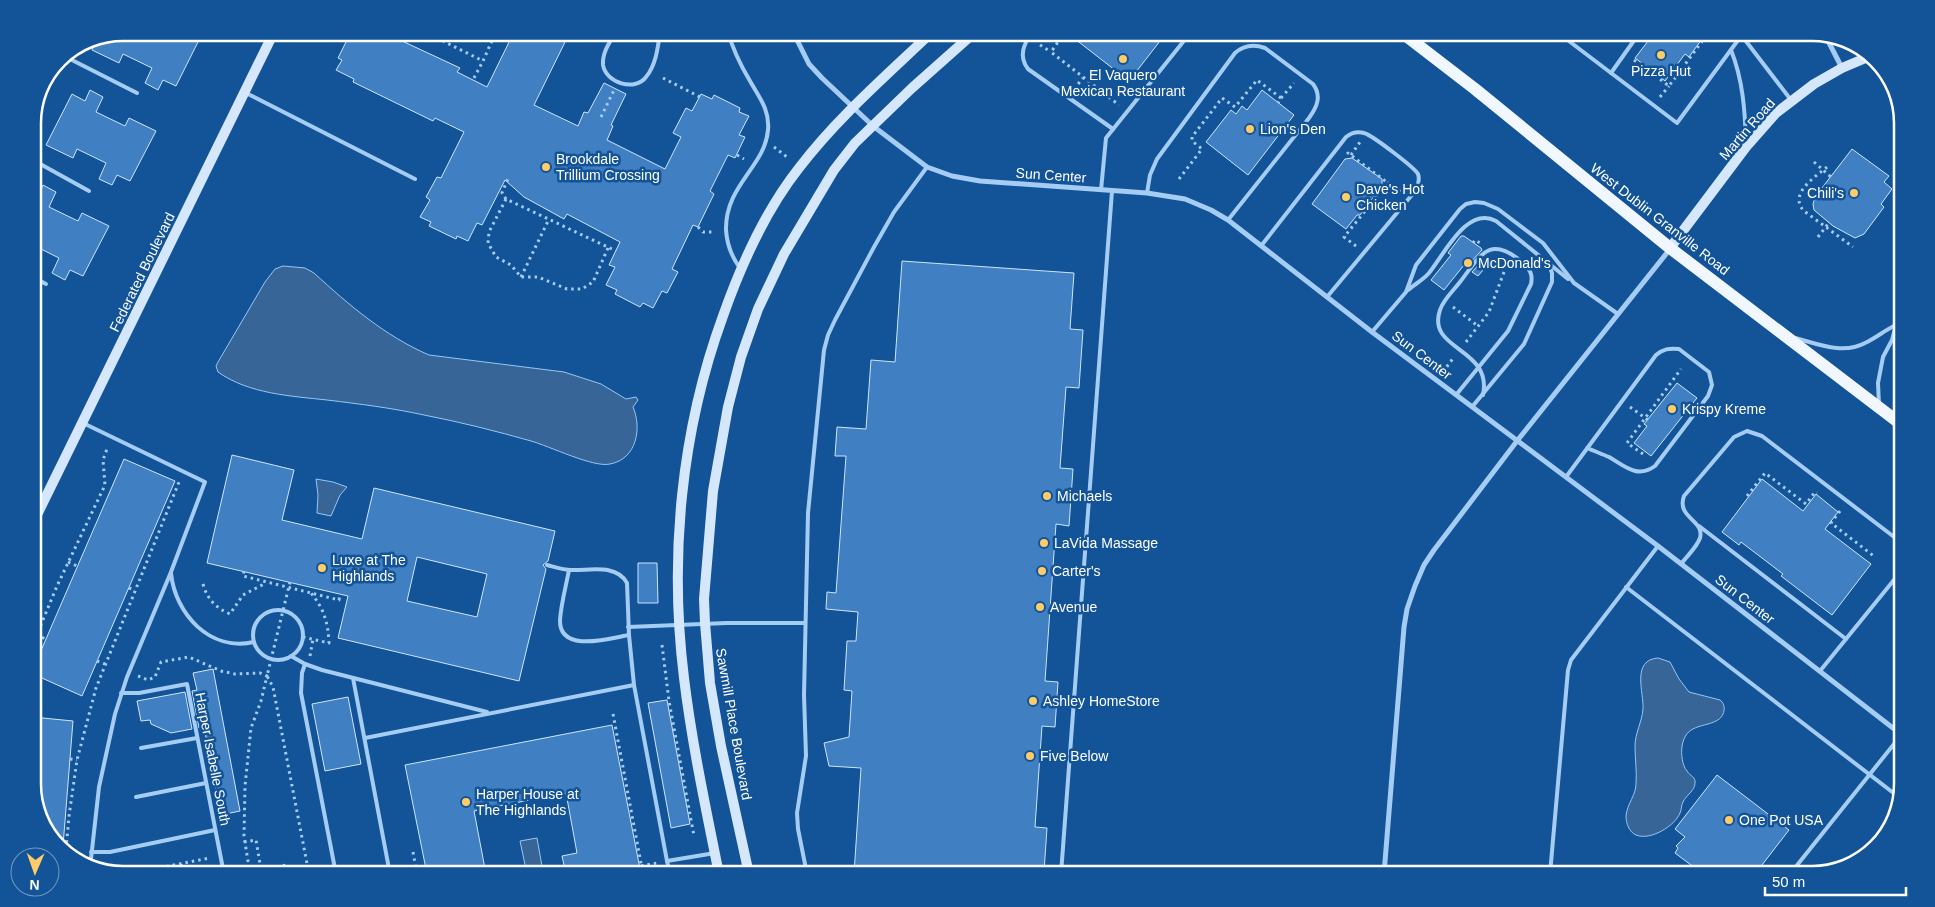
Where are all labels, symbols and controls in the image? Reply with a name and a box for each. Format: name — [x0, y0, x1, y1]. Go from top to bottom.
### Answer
marker: Pizza Hut — [1655, 49, 1667, 61]
marker: El Vaquero Mexican Restaurant — [1117, 53, 1129, 65]
place label: Pizza Hut — [1631, 63, 1691, 79]
place label: El Vaquero Mexican Restaurant — [1061, 67, 1185, 99]
street label: Martin Road — [1716, 95, 1778, 163]
place label: Lion's Den — [1260, 121, 1326, 137]
marker: Lion's Den — [1244, 123, 1256, 135]
place label: Brookdale Trillium Crossing — [556, 151, 660, 183]
street label: West Dublin Granville Road — [1587, 160, 1733, 278]
marker: Brookdale Trillium Crossing — [540, 161, 552, 173]
street label: Sun Center — [1015, 165, 1087, 185]
place label: Dave's Hot Chicken — [1356, 181, 1424, 213]
place label: Chili's — [1807, 185, 1844, 201]
marker: Chili's — [1848, 187, 1860, 199]
marker: Dave's Hot Chicken — [1340, 191, 1352, 203]
street label: Federated Boulevard — [106, 210, 178, 334]
place label: McDonald's — [1478, 255, 1551, 271]
marker: McDonald's — [1462, 257, 1474, 269]
street label: Sun Center — [1389, 327, 1455, 383]
place label: Krispy Kreme — [1682, 401, 1766, 417]
marker: Krispy Kreme — [1666, 403, 1678, 415]
place label: Michaels — [1057, 488, 1112, 504]
marker: Michaels — [1041, 490, 1053, 502]
place label: LaVida Massage — [1054, 535, 1158, 551]
marker: LaVida Massage — [1038, 537, 1050, 549]
place label: Luxe at The Highlands — [332, 552, 406, 584]
marker: Luxe at The Highlands — [316, 562, 328, 574]
place label: Carter's — [1052, 563, 1101, 579]
marker: Carter's — [1036, 565, 1048, 577]
street label: Sun Center — [1712, 571, 1778, 627]
place label: Avenue — [1050, 599, 1097, 615]
marker: Avenue — [1034, 601, 1046, 613]
street label: Sawmill Place Boulevard — [713, 647, 755, 801]
street label: Harper Isabelle South — [192, 691, 234, 827]
place label: Ashley HomeStore — [1043, 693, 1160, 709]
marker: Ashley HomeStore — [1027, 695, 1039, 707]
place label: Five Below — [1040, 748, 1109, 764]
marker: Five Below — [1024, 750, 1036, 762]
place label: Harper House at The Highlands — [476, 786, 579, 818]
marker: Harper House at The Highlands — [460, 796, 472, 808]
place label: One Pot USA — [1739, 812, 1824, 828]
marker: One Pot USA — [1723, 814, 1735, 826]
north arrow — [10, 847, 60, 897]
scale bar — [1765, 864, 1906, 896]
text: 50 m — [1772, 873, 1805, 890]
text: N — [29, 877, 40, 893]

